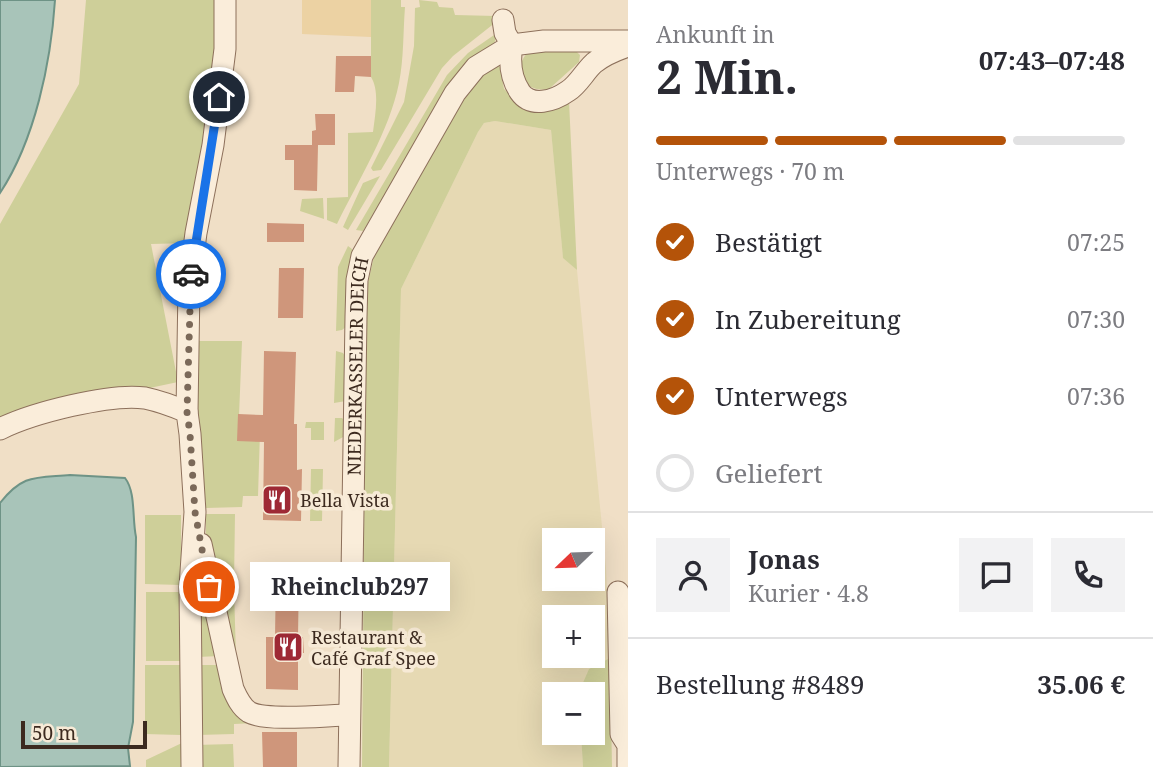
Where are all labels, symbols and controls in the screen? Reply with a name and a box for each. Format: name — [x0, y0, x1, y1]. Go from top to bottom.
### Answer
text: Ankunft in — [656, 18, 775, 50]
text: 07:43–07:48 — [979, 42, 1125, 78]
text: 2 Min. — [656, 45, 798, 107]
pin — [189, 67, 249, 127]
icon: home — [200, 78, 238, 116]
text: Unterwegs · 70 m — [656, 155, 845, 187]
icon: check — [656, 223, 694, 261]
text: Bestätigt — [715, 224, 822, 260]
text: 07:25 — [1067, 226, 1125, 258]
courier — [156, 239, 226, 309]
icon: car — [172, 255, 210, 293]
street label: NIEDERKASSELER DEICH — [342, 255, 374, 476]
icon: check — [656, 300, 694, 338]
text: In Zubereitung — [715, 301, 901, 337]
text: 07:30 — [1067, 303, 1125, 335]
icon: check — [656, 377, 694, 415]
text: Unterwegs — [715, 378, 848, 414]
text: 07:36 — [1067, 380, 1125, 412]
text: Geliefert — [715, 455, 823, 491]
restaurant icon: Bella Vista — [260, 483, 294, 517]
place label: Bella Vista — [300, 488, 390, 512]
north arrow — [542, 528, 606, 592]
map controls — [542, 528, 605, 745]
button: person — [656, 538, 730, 612]
button: chat — [959, 538, 1033, 612]
button: phone — [1051, 538, 1125, 612]
text: Jonas — [748, 541, 820, 577]
pin — [179, 557, 239, 617]
callout: Rheinclub297 — [251, 562, 450, 612]
icon: bag — [190, 568, 228, 606]
text: Rheinclub297 — [271, 570, 429, 602]
text: Kurier · 4.8 — [748, 577, 869, 609]
button: + — [542, 605, 605, 668]
place label: Restaurant & Café Graf Spee — [311, 625, 436, 670]
restaurant icon: Restaurant & Café Graf Spee — [271, 630, 305, 664]
text: Bestellung #8489 — [656, 666, 865, 702]
text: 35.06 € — [1037, 666, 1125, 702]
button: − — [542, 682, 605, 745]
scale bar — [21, 718, 147, 750]
text: 50 m — [32, 720, 76, 746]

